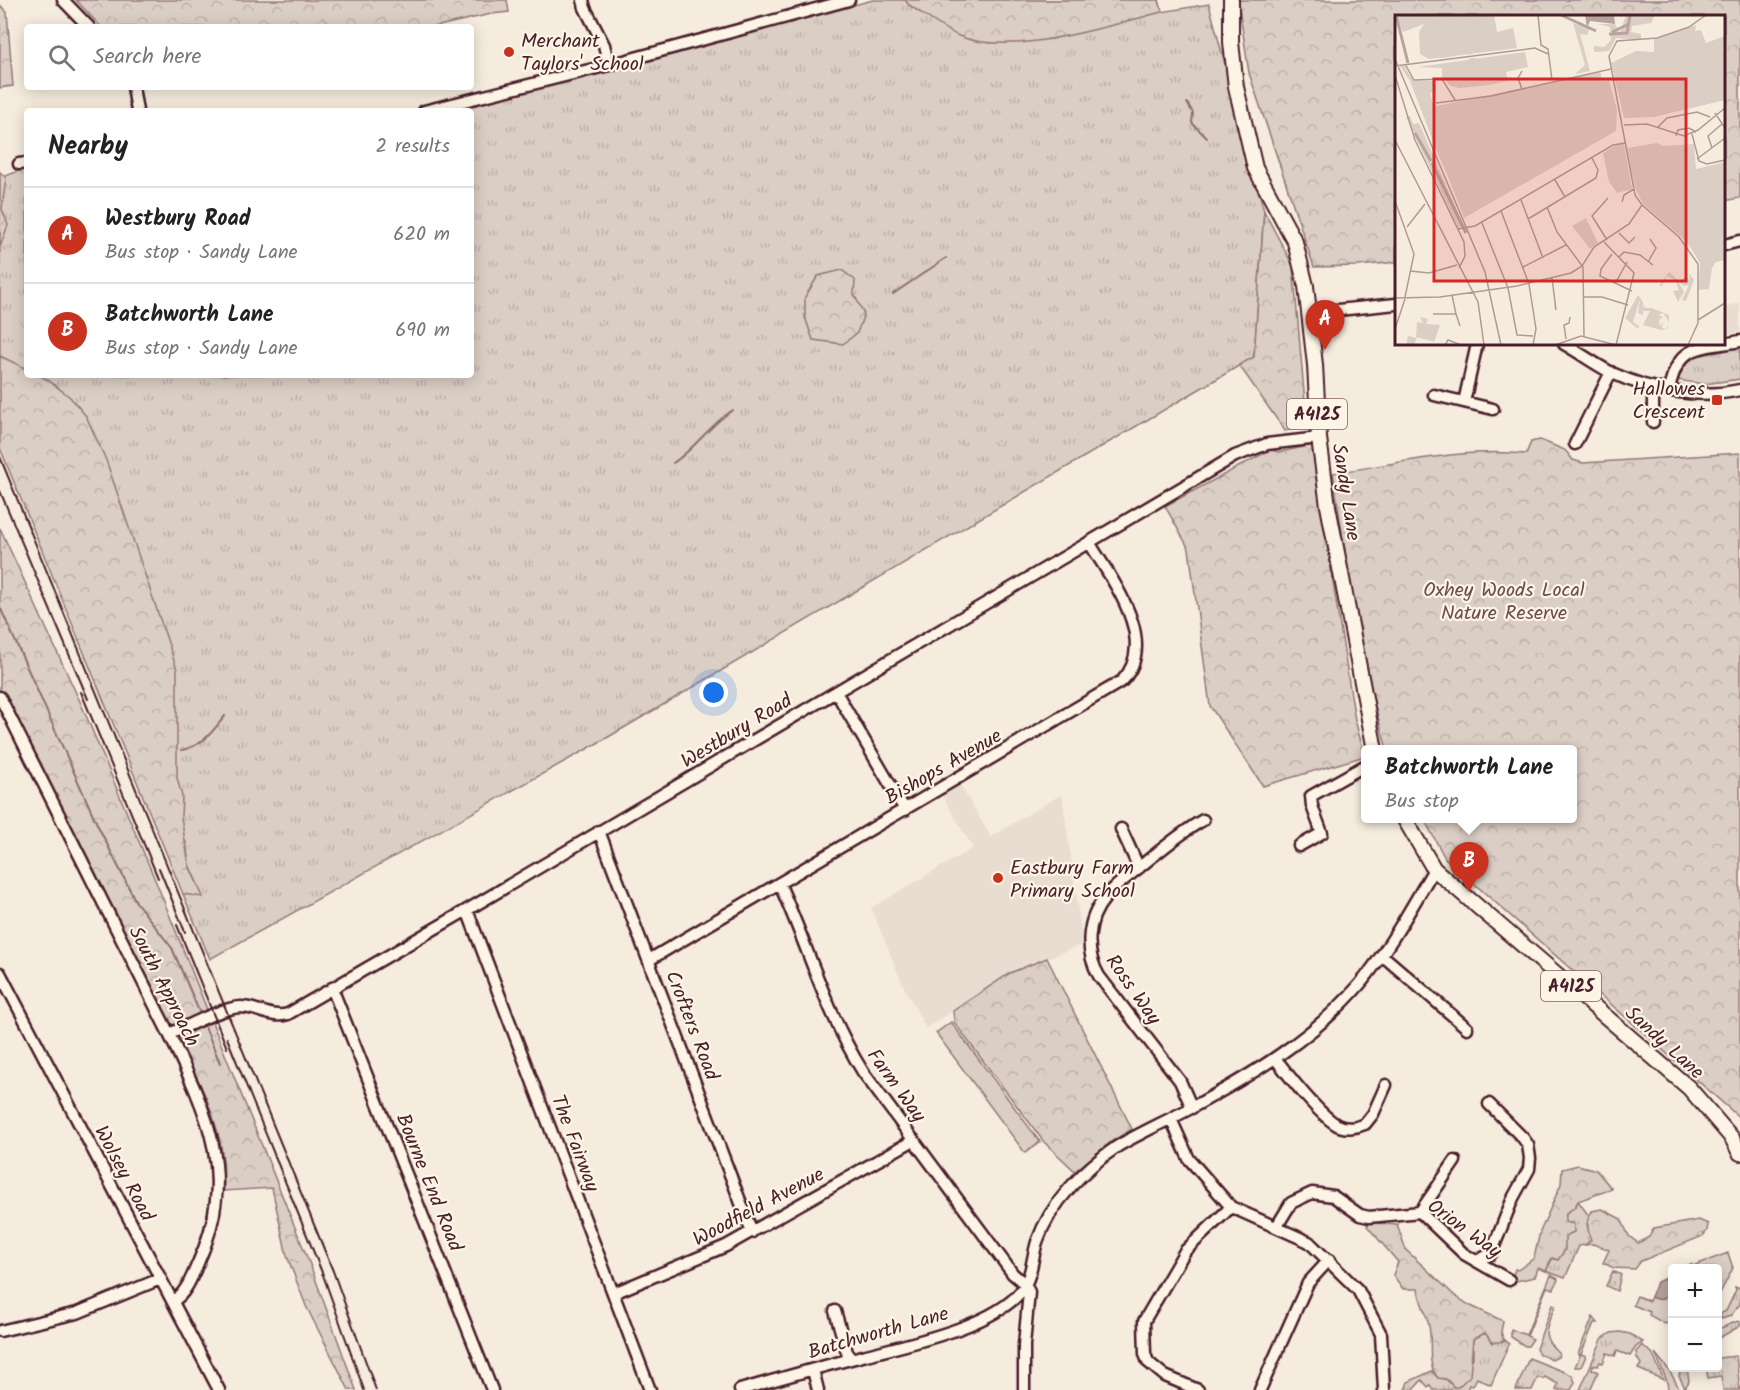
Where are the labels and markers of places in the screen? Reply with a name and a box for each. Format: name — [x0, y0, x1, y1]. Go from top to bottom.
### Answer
place label: Merchant Taylors' School — [521, 26, 644, 81]
marker: Merchant Taylors' School — [502, 45, 516, 59]
pin: A — [1306, 300, 1344, 350]
place label: Hallowes Crescent — [1632, 374, 1705, 429]
marker: Hallowes Crescent — [1710, 393, 1724, 407]
pin: B — [1450, 842, 1488, 892]
place label: Eastbury Farm Primary School — [1010, 853, 1135, 908]
marker: Eastbury Farm Primary School — [991, 871, 1005, 885]

